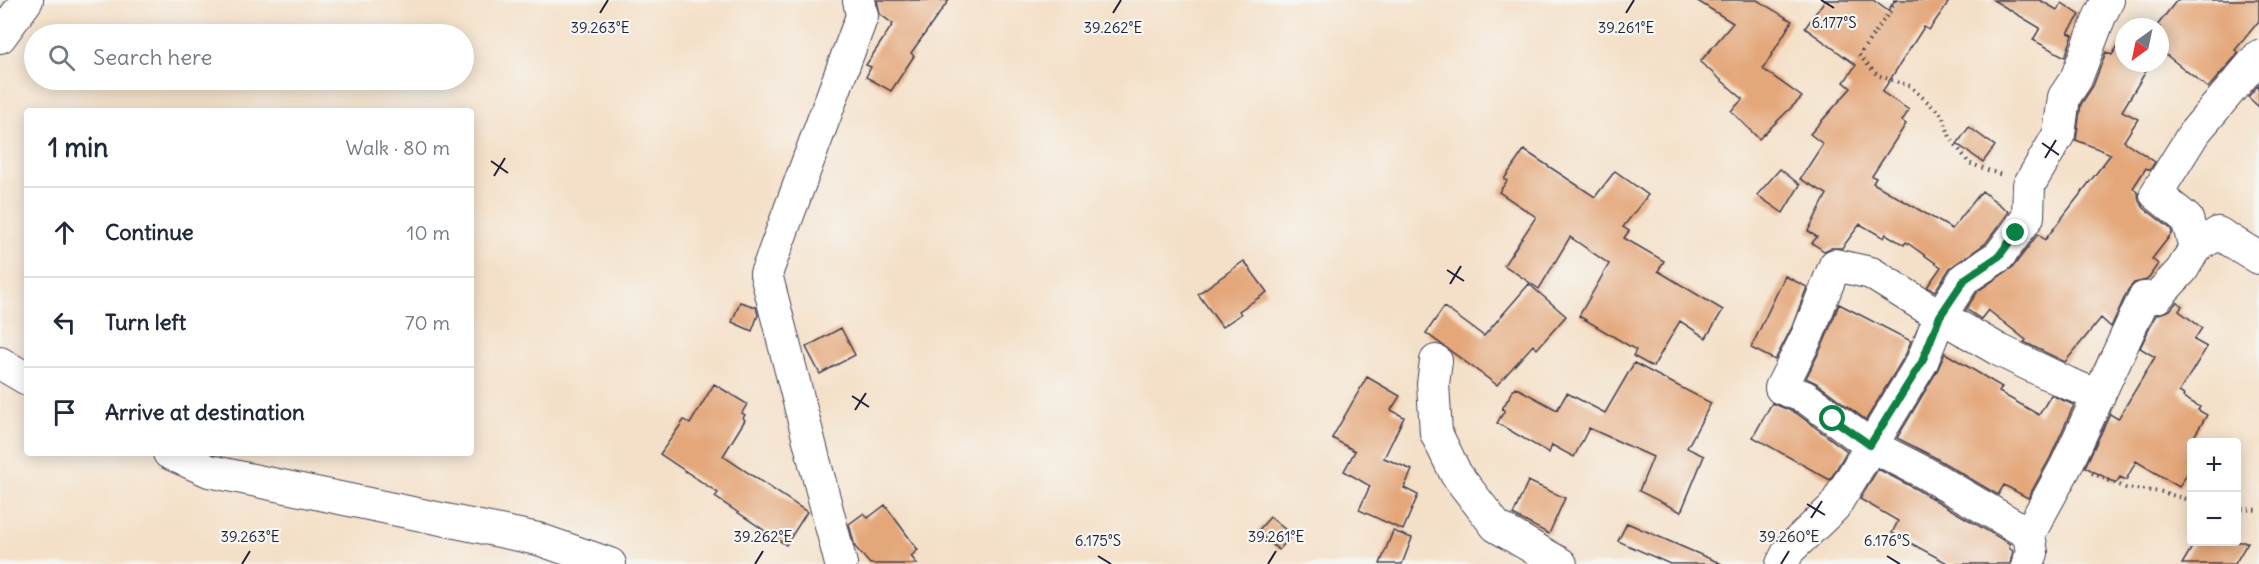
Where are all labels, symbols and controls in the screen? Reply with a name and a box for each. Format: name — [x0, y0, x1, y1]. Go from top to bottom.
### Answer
text: 6.177°S — [1811, 13, 1857, 32]
text: 39.263°E — [570, 18, 630, 37]
text: 39.262°E — [1084, 18, 1143, 37]
text: 39.261°E — [1598, 18, 1654, 37]
north arrow — [2115, 18, 2169, 72]
search box — [24, 24, 474, 90]
icon: search — [45, 41, 78, 74]
text: Search here — [93, 43, 212, 71]
text: 1 min — [48, 131, 108, 164]
text: Walk · 80 m — [345, 135, 450, 160]
icon: ahead — [48, 216, 81, 249]
text: Continue — [105, 218, 194, 246]
route end — [2002, 219, 2028, 245]
text: 10 m — [407, 220, 450, 245]
icon: left — [48, 306, 81, 339]
text: Turn left — [105, 308, 186, 336]
text: 70 m — [405, 310, 450, 335]
icon: arrive — [48, 396, 81, 429]
text: Arrive at destination — [105, 398, 305, 426]
route start — [1819, 405, 1845, 431]
map controls — [2187, 438, 2241, 546]
button: + — [2187, 438, 2241, 492]
button: − — [2187, 492, 2241, 546]
text: 39.263°E — [220, 527, 280, 546]
text: 39.262°E — [734, 527, 793, 546]
text: 39.261°E — [1248, 527, 1304, 546]
text: 39.260°E — [1759, 527, 1819, 546]
text: 6.175°S — [1075, 531, 1121, 550]
text: 6.176°S — [1864, 531, 1910, 550]

